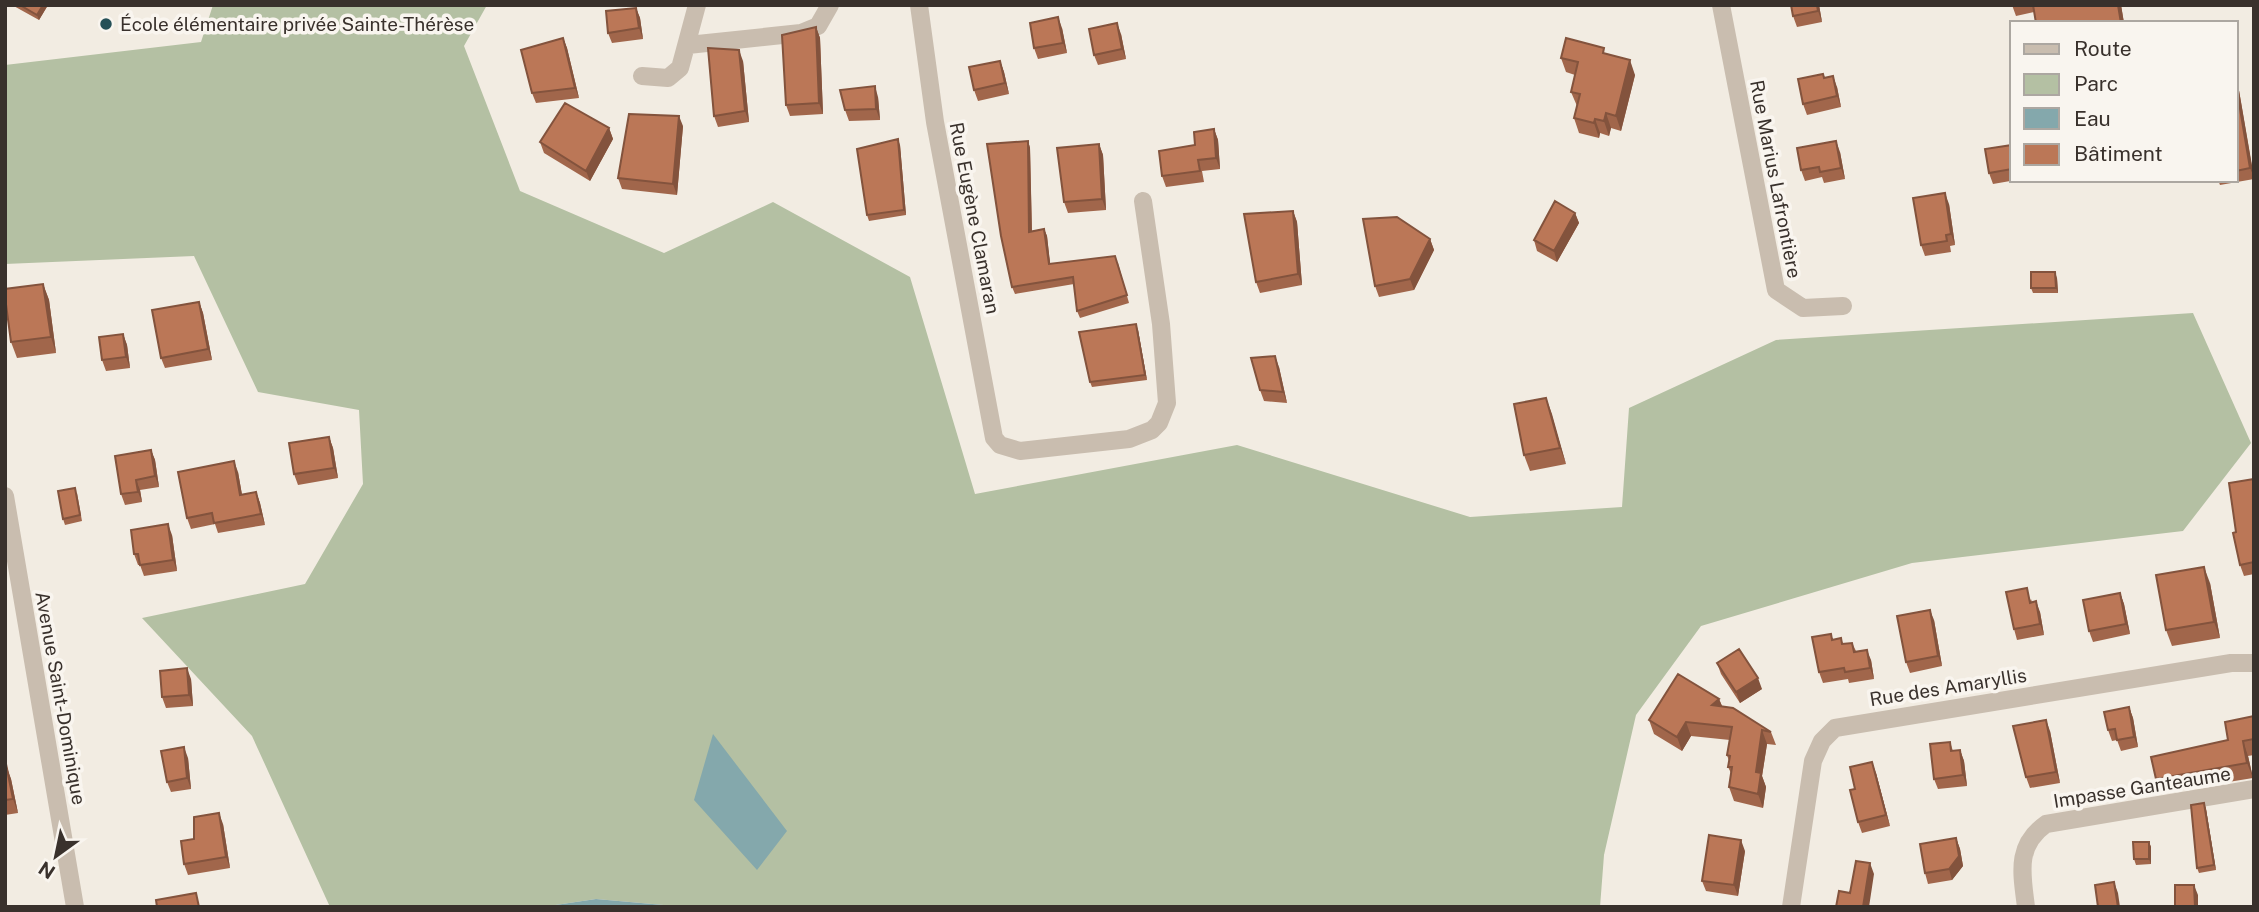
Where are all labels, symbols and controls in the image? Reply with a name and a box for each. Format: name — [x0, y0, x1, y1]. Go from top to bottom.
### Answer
place label: École élémentaire privée Sainte-Thérèse — [120, 13, 474, 35]
marker: École élémentaire privée Sainte-Thérèse — [98, 16, 114, 32]
legend — [2010, 21, 2238, 182]
text: Route — [2074, 36, 2132, 61]
text: Parc — [2074, 71, 2118, 96]
street label: Rue Marius Lafrontière — [1746, 78, 1806, 280]
text: Eau — [2074, 106, 2111, 131]
street label: Rue Eugène Clamaran — [946, 120, 1004, 316]
text: Bâtiment — [2074, 141, 2163, 166]
street label: Avenue Saint-Dominique — [31, 590, 91, 806]
street label: Rue des Amaryllis — [1868, 664, 2028, 710]
street label: Impasse Ganteaume — [2052, 762, 2232, 812]
north arrow — [21, 821, 91, 891]
text: N — [35, 857, 59, 884]

